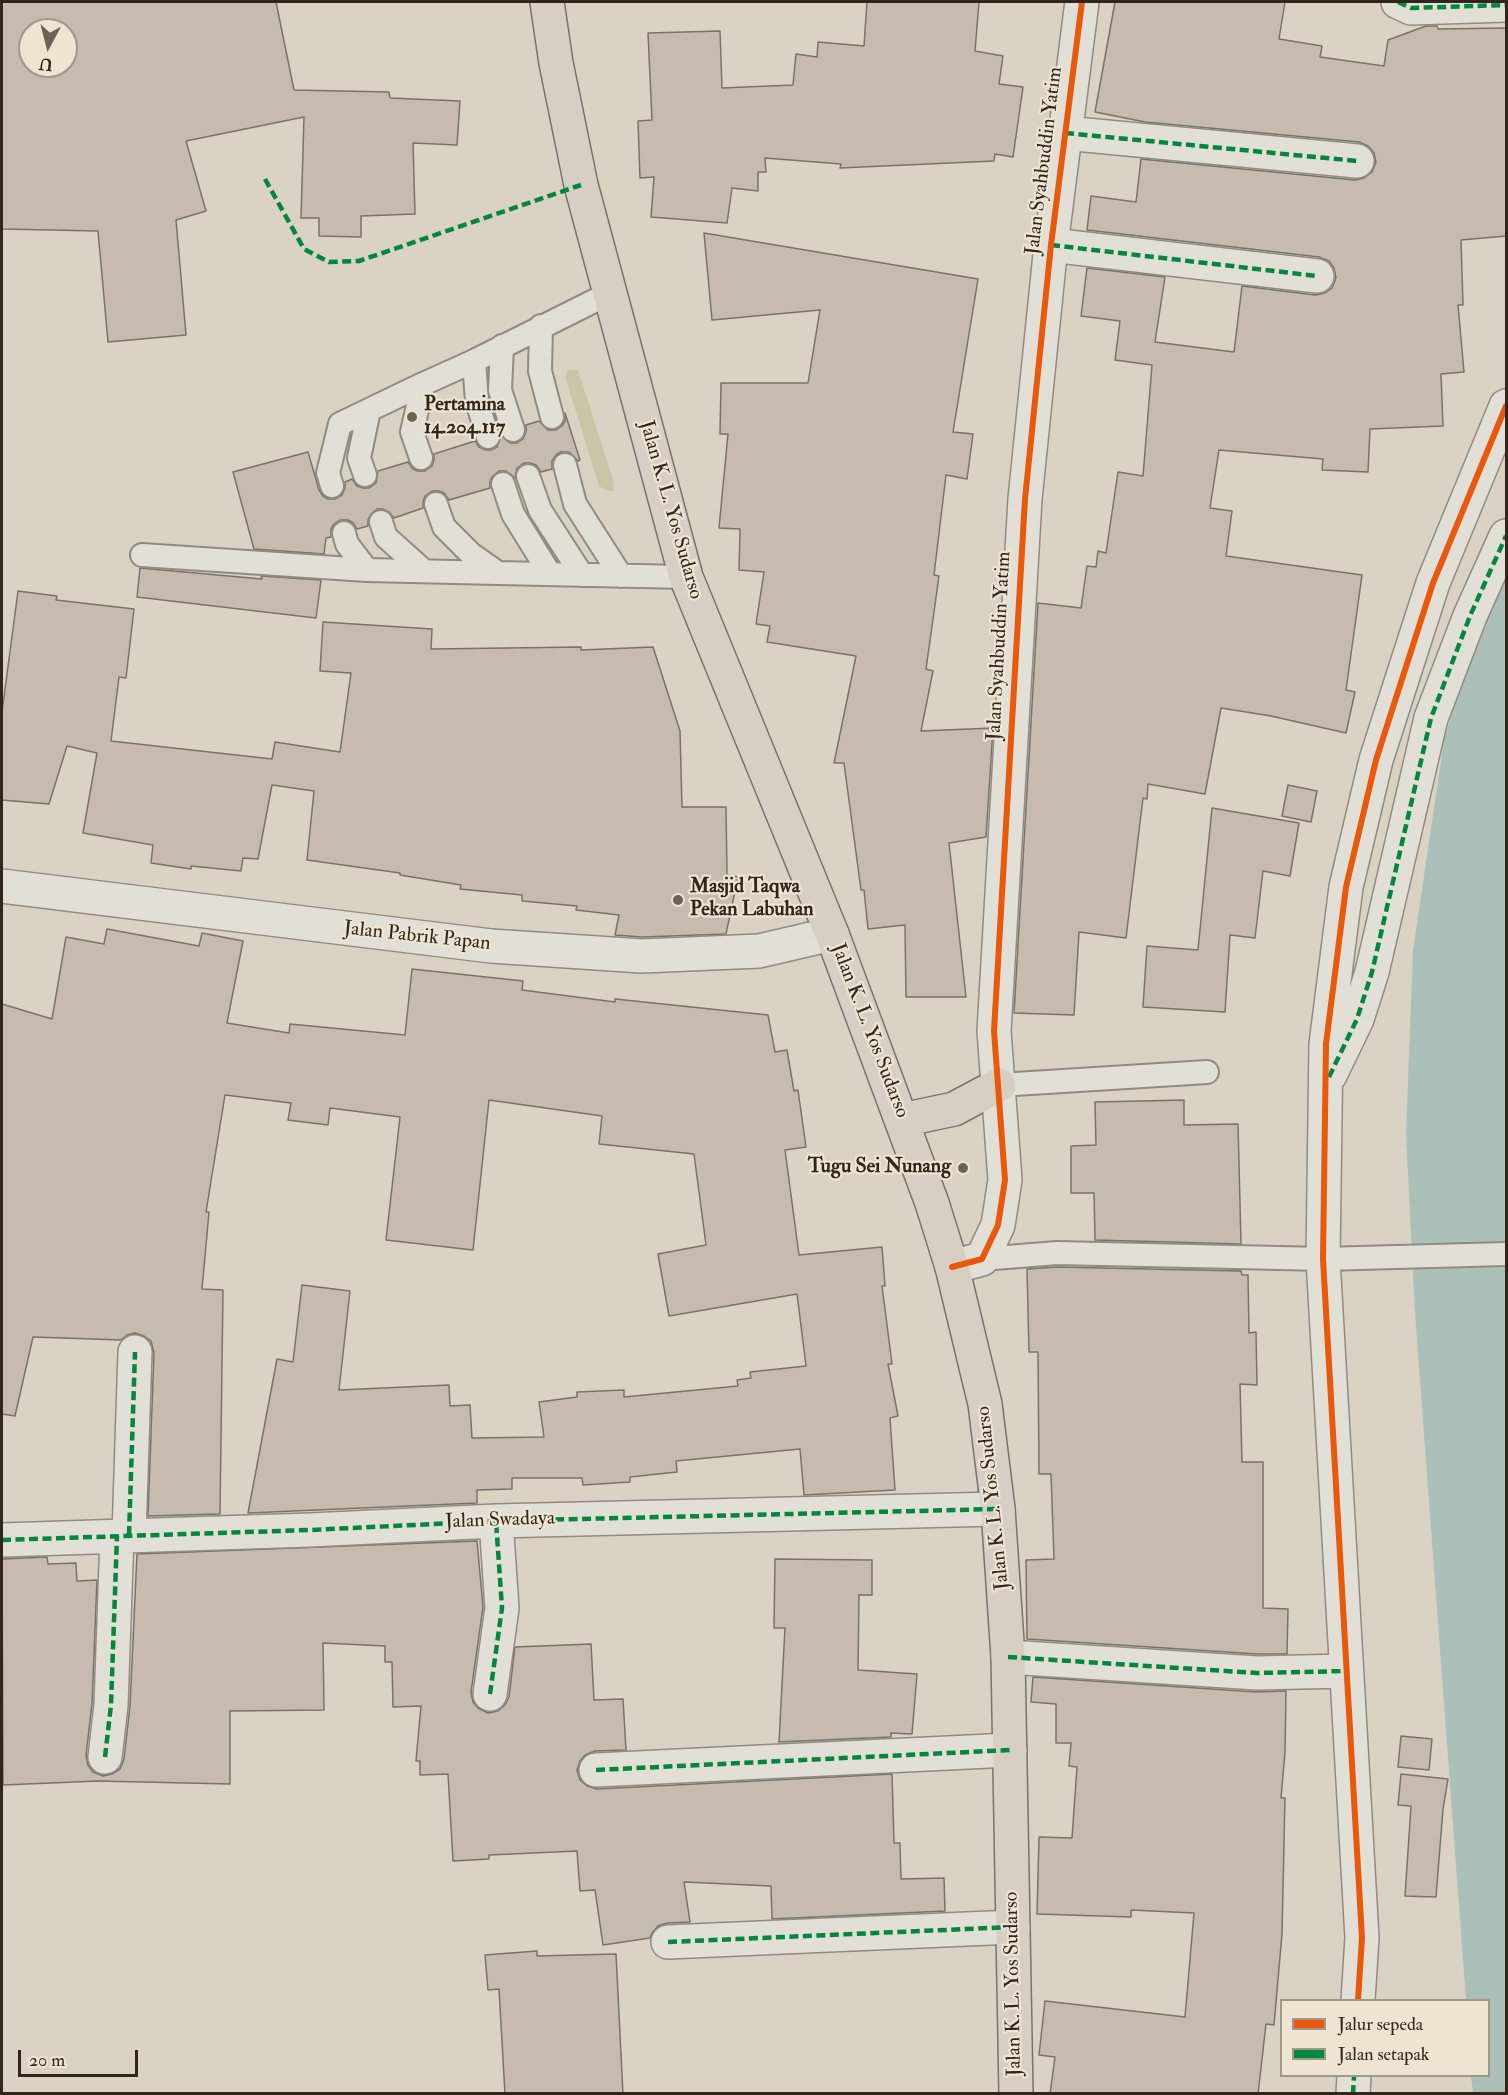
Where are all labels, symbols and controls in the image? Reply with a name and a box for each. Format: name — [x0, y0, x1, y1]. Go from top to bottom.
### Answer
north arrow — [18, 18, 78, 78]
text: U — [38, 53, 54, 75]
street label: Jalan Syahbuddin Yatim — [1022, 66, 1068, 256]
place label: Pertamina 14.204.117 — [424, 394, 505, 441]
marker: Pertamina 14.204.117 — [405, 410, 419, 424]
street label: Jalan K. L. Yos Sudarso — [633, 418, 707, 602]
street label: Jalan Syahbuddin Yatim — [983, 551, 1017, 741]
place label: Masjid Taqwa Pekan Labuhan — [690, 876, 814, 923]
marker: Masjid Taqwa Pekan Labuhan — [671, 893, 685, 907]
street label: Jalan Pabrik Papan — [342, 917, 492, 957]
street label: Jalan K. L. Yos Sudarso — [825, 940, 913, 1122]
place label: Tugu Sei Nunang — [808, 1156, 951, 1180]
marker: Tugu Sei Nunang — [956, 1161, 970, 1175]
street label: Jalan K. L. Yos Sudarso — [972, 1405, 1016, 1591]
street label: Jalan Swadaya — [445, 1507, 555, 1535]
street label: Jalan K. L. Yos Sudarso — [1000, 1891, 1028, 2077]
legend — [1280, 1999, 1490, 2077]
text: Jalur sepeda — [1338, 2013, 1423, 2036]
scale bar — [21, 2038, 141, 2076]
text: Jalan setapak — [1338, 2043, 1429, 2066]
text: 20 m — [29, 2049, 65, 2072]

